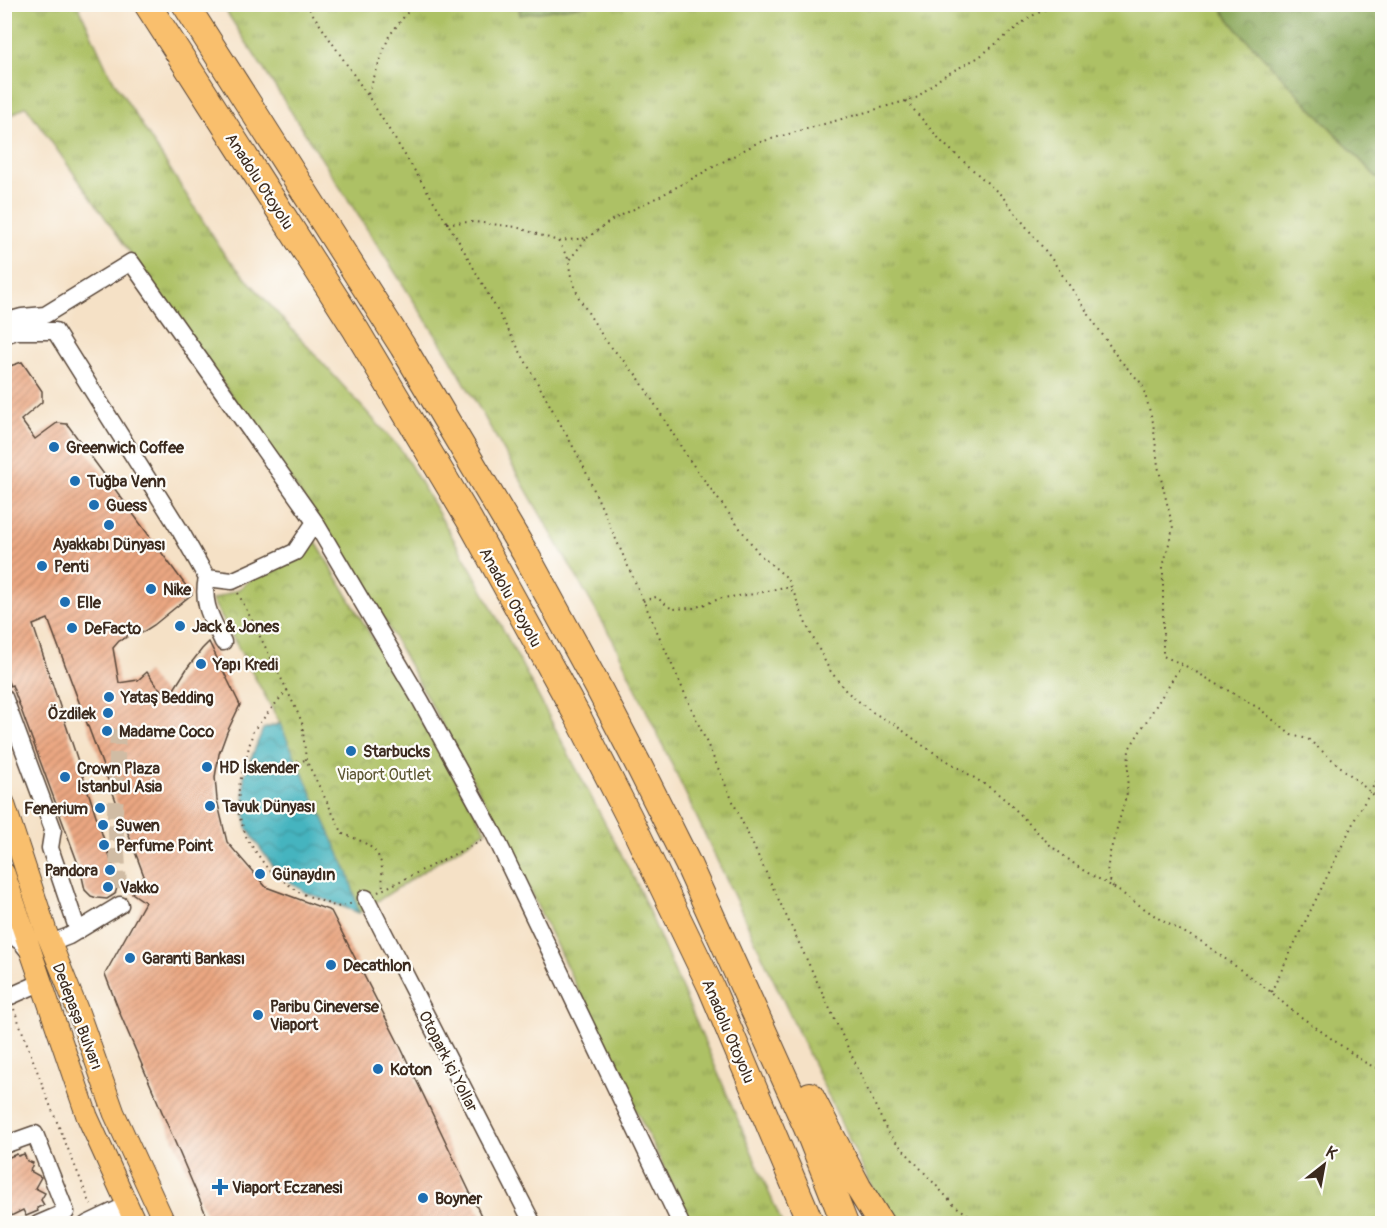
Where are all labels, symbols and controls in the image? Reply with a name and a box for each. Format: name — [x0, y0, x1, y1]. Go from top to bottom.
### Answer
street label: Anadolu Otoyolu — [221, 130, 298, 233]
place label: Greenwich Coffee — [66, 438, 185, 458]
marker: Greenwich Coffee — [47, 440, 61, 454]
place label: Tuğba Venn — [86, 472, 166, 492]
marker: Tuğba Venn — [68, 474, 82, 488]
place label: Guess — [106, 496, 148, 516]
marker: Guess — [87, 498, 101, 512]
marker: Ayakkabı Dünyası — [102, 518, 116, 532]
place label: Ayakkabı Dünyası — [52, 535, 166, 555]
street label: Anadolu Otoyolu — [475, 544, 546, 651]
place label: Penti — [54, 557, 89, 577]
marker: Penti — [35, 559, 49, 573]
place label: Nike — [163, 580, 192, 600]
marker: Nike — [144, 582, 158, 596]
place label: Elle — [77, 593, 102, 613]
marker: Elle — [58, 595, 72, 609]
place label: Jack & Jones — [192, 617, 280, 637]
place label: DeFacto — [84, 619, 142, 639]
marker: Jack & Jones — [173, 619, 187, 633]
marker: DeFacto — [65, 621, 79, 635]
place label: Yapı Kredi — [212, 655, 278, 675]
marker: Yapı Kredi — [194, 657, 208, 671]
place label: Yataş Bedding — [120, 688, 214, 708]
marker: Yataş Bedding — [102, 690, 116, 704]
place label: Özdilek — [48, 704, 96, 724]
marker: Özdilek — [101, 706, 115, 720]
place label: Madame Coco — [119, 722, 214, 742]
marker: Madame Coco — [100, 724, 114, 738]
place label: Starbucks — [363, 742, 431, 762]
marker: Starbucks — [344, 744, 358, 758]
place label: HD İskender — [219, 758, 299, 778]
place label: Crown Plaza Istanbul Asia — [77, 759, 163, 797]
marker: HD İskender — [200, 760, 214, 774]
park label: Viaport Outlet — [337, 765, 432, 785]
marker: Crown Plaza Istanbul Asia — [58, 770, 72, 784]
place label: Tavuk Dünyası — [221, 797, 316, 817]
place label: Fenerium — [24, 799, 88, 819]
marker: Tavuk Dünyası — [203, 799, 217, 813]
marker: Fenerium — [93, 801, 107, 815]
place label: Suwen — [115, 816, 160, 836]
marker: Suwen — [96, 818, 110, 832]
place label: Perfume Point — [116, 836, 213, 856]
marker: Perfume Point — [97, 838, 111, 852]
place label: Pandora — [45, 861, 99, 881]
marker: Pandora — [103, 863, 117, 877]
place label: Günaydın — [272, 865, 335, 885]
marker: Günaydın — [253, 867, 267, 881]
place label: Vakko — [120, 878, 159, 898]
marker: Vakko — [101, 880, 115, 894]
place label: Garanti Bankası — [142, 949, 245, 969]
marker: Garanti Bankası — [123, 951, 137, 965]
place label: Decathlon — [343, 956, 411, 976]
marker: Decathlon — [324, 958, 338, 972]
street label: Dedepaşa Bulvarı — [48, 960, 107, 1072]
street label: Anadolu Otoyolu — [697, 976, 759, 1086]
place label: Paribu Cineverse Viaport — [270, 997, 380, 1035]
marker: Paribu Cineverse Viaport — [251, 1008, 265, 1022]
street label: Otopark içi Yollar — [414, 1008, 482, 1116]
place label: Koton — [390, 1060, 432, 1080]
marker: Koton — [371, 1062, 385, 1076]
north arrow — [1294, 1135, 1354, 1195]
text: K — [1322, 1142, 1341, 1164]
place label: Viaport Eczanesi — [232, 1178, 342, 1198]
marker: Viaport Eczanesi — [213, 1180, 227, 1194]
place label: Boyner — [435, 1189, 482, 1209]
marker: Boyner — [416, 1191, 430, 1205]

